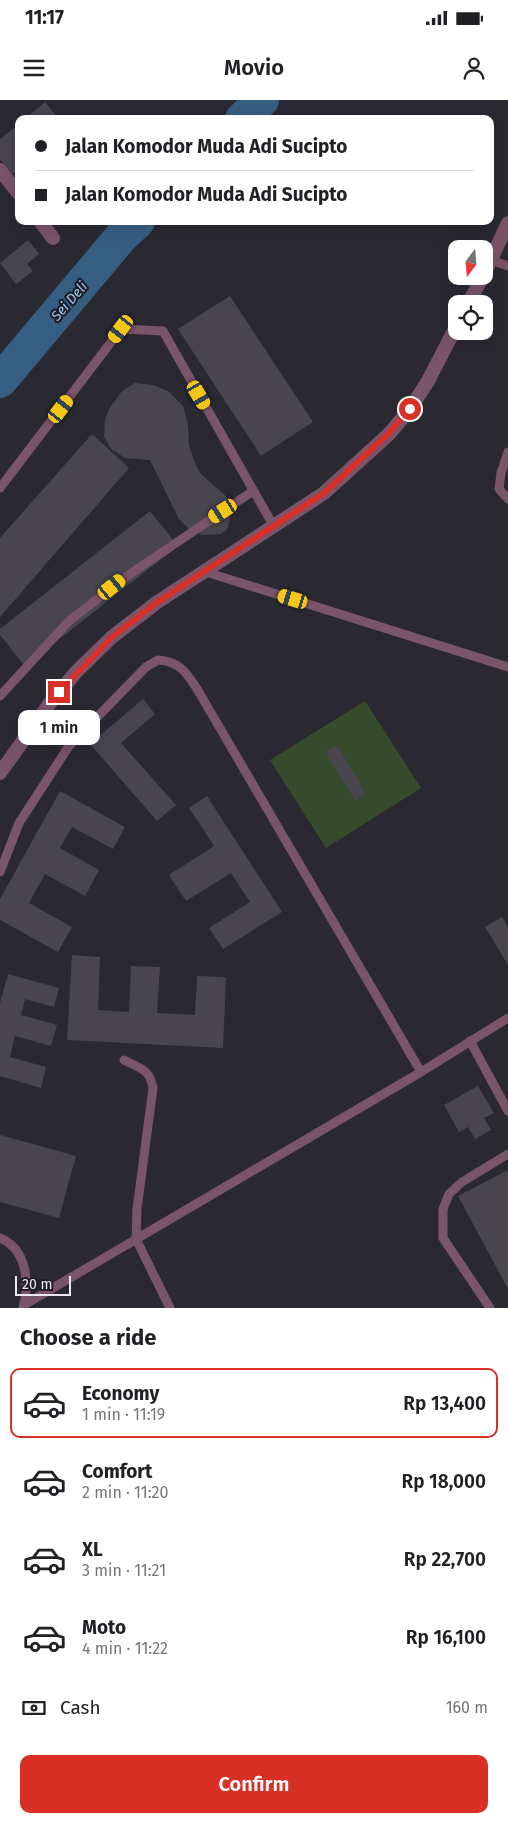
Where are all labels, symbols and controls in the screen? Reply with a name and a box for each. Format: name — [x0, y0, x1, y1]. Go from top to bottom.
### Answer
text: 11:17 — [25, 6, 64, 29]
icon: menu — [20, 54, 48, 82]
text: Movio — [224, 54, 284, 81]
icon: person — [460, 54, 488, 82]
text: Jalan Komodor Muda Adi Sucipto — [65, 135, 347, 158]
text: Jalan Komodor Muda Adi Sucipto — [65, 183, 347, 206]
north arrow — [448, 240, 492, 285]
map controls — [448, 240, 493, 340]
water label: Sei Deli — [47, 278, 91, 325]
button: locate — [448, 295, 493, 340]
car — [105, 313, 136, 345]
car — [185, 378, 212, 412]
car — [45, 393, 76, 425]
route start — [399, 398, 421, 420]
car — [206, 497, 239, 525]
car — [95, 572, 128, 602]
car — [276, 587, 309, 611]
route end — [48, 681, 70, 703]
callout: 1 min — [18, 710, 100, 744]
text: 1 min — [40, 718, 78, 737]
scale bar — [15, 1273, 71, 1296]
text: 20 m — [22, 1276, 52, 1293]
text: Choose a ride — [20, 1324, 156, 1351]
icon: car — [22, 1381, 67, 1426]
text: Economy — [82, 1382, 159, 1405]
text: Rp 13,400 — [403, 1392, 486, 1415]
text: 1 min · 11:19 — [82, 1405, 165, 1424]
icon: car — [22, 1459, 67, 1504]
text: Comfort — [82, 1460, 152, 1483]
text: Rp 18,000 — [401, 1470, 486, 1493]
text: 2 min · 11:20 — [82, 1483, 168, 1502]
icon: car — [22, 1537, 67, 1582]
text: XL — [82, 1538, 103, 1561]
text: Rp 22,700 — [404, 1548, 486, 1571]
text: 3 min · 11:21 — [82, 1561, 166, 1580]
icon: car — [22, 1615, 67, 1660]
text: Moto — [82, 1616, 126, 1639]
text: Rp 16,100 — [406, 1626, 486, 1649]
text: 4 min · 11:22 — [82, 1639, 168, 1658]
icon: cash — [20, 1694, 48, 1722]
text: Cash — [60, 1696, 101, 1719]
text: 160 m — [446, 1698, 488, 1717]
button: Confirm — [20, 1755, 488, 1813]

